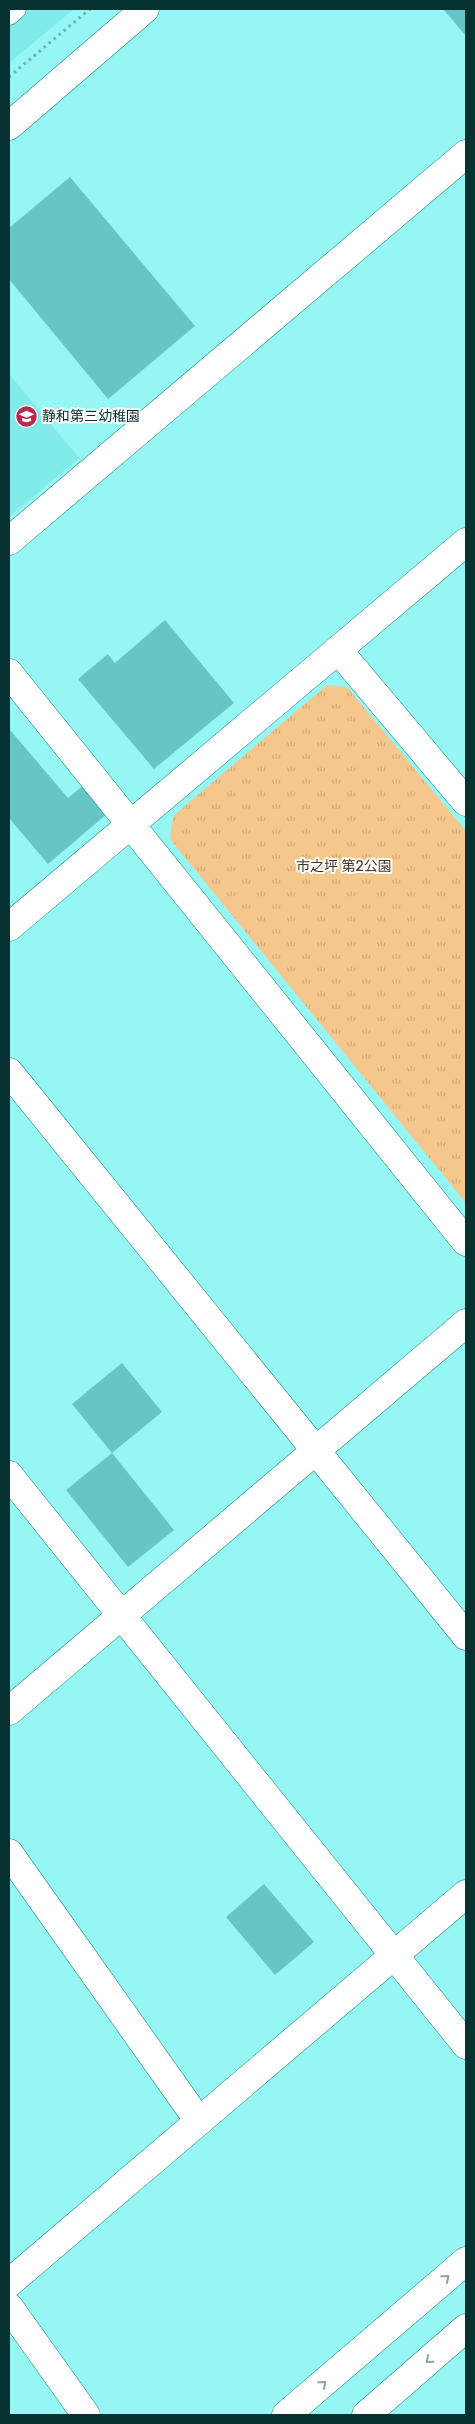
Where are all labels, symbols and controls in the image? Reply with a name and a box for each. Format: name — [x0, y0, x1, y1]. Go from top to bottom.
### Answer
school or university icon: 静和第三幼稚園 — [14, 404, 38, 428]
place label: 静和第三幼稚園 — [42, 408, 140, 425]
park label: 市之坪 第2公園 — [296, 858, 392, 875]
one-way arrow — [441, 2275, 450, 2284]
one-way arrow — [426, 2354, 435, 2363]
one-way arrow — [317, 2381, 326, 2389]

